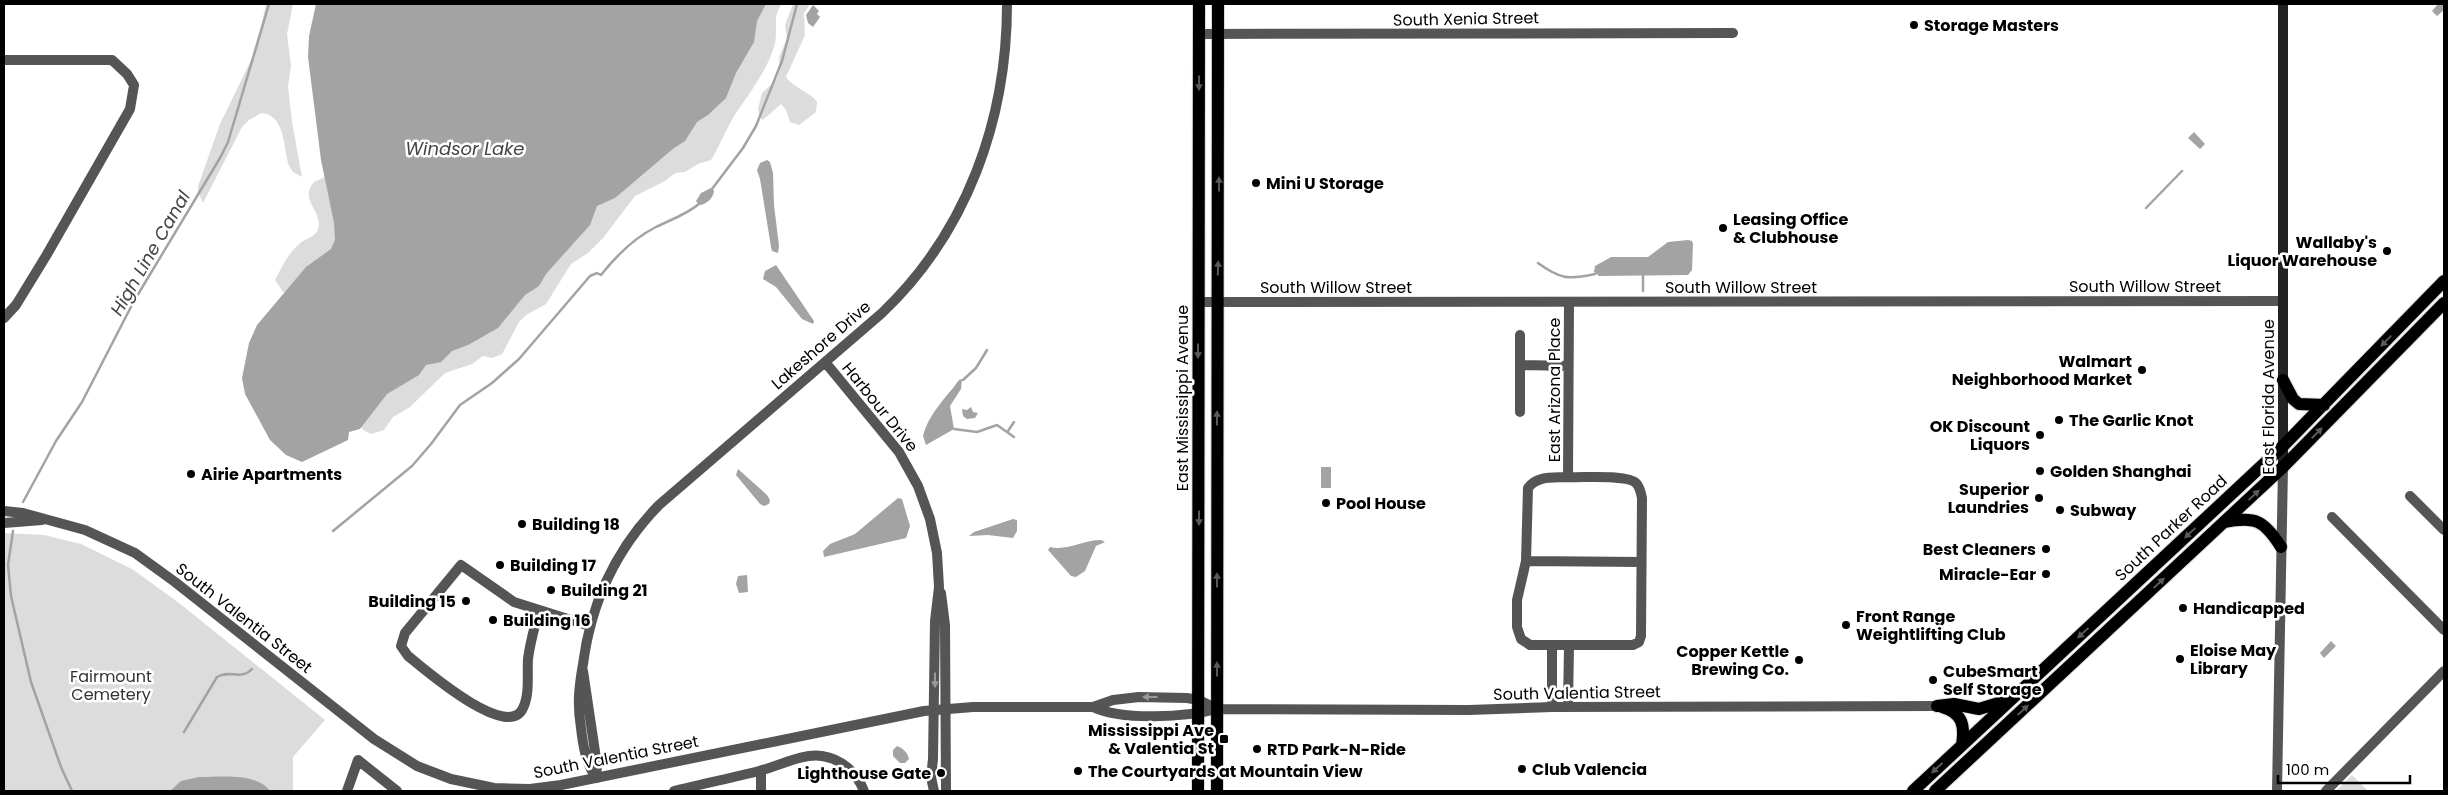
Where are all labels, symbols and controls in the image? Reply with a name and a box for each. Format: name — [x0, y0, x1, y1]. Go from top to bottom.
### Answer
street label: South Xenia Street — [1393, 6, 1539, 32]
place label: Storage Masters — [1924, 14, 2059, 37]
marker: Storage Masters — [1908, 19, 1920, 31]
one-way arrow — [1195, 75, 1203, 91]
water label: Windsor Lake — [405, 136, 525, 161]
place label: Mini U Storage — [1266, 172, 1384, 195]
one-way arrow — [1215, 176, 1223, 192]
marker: Mini U Storage — [1250, 177, 1262, 189]
water label: High Line Canal — [104, 185, 196, 320]
place label: Leasing Office & Clubhouse — [1733, 208, 1849, 249]
marker: Leasing Office & Clubhouse — [1717, 222, 1729, 234]
place label: Wallaby's Liquor Warehouse — [2228, 231, 2377, 272]
marker: Wallaby's Liquor Warehouse — [2381, 245, 2393, 257]
one-way arrow — [1215, 259, 1223, 275]
street label: South Willow Street — [2069, 275, 2221, 298]
street label: South Willow Street — [1260, 276, 1412, 299]
street label: South Willow Street — [1665, 276, 1817, 299]
street label: Lakeshore Drive — [766, 295, 876, 395]
street label: East Mississippi Avenue — [1171, 305, 1194, 491]
street label: East Arizona Place — [1543, 318, 1566, 462]
street label: East Florida Avenue — [2257, 319, 2280, 475]
one-way arrow — [2380, 334, 2392, 346]
one-way arrow — [1194, 343, 1202, 359]
place label: Walmart Neighborhood Market — [1952, 350, 2132, 391]
street label: Harbour Drive — [837, 357, 923, 457]
marker: Walmart Neighborhood Market — [2136, 364, 2148, 376]
one-way arrow — [1213, 409, 1221, 425]
place label: The Garlic Knot — [2069, 409, 2194, 432]
marker: The Garlic Knot — [2053, 414, 2065, 426]
place label: OK Discount Liquors — [1930, 415, 2030, 456]
one-way arrow — [2311, 427, 2323, 439]
marker: OK Discount Liquors — [2034, 429, 2046, 441]
place label: Golden Shanghai — [2050, 460, 2192, 483]
place label: Airie Apartments — [201, 463, 342, 486]
marker: Golden Shanghai — [2034, 465, 2046, 477]
marker: Airie Apartments — [185, 468, 197, 480]
street label: South Parker Road — [2110, 470, 2232, 586]
place label: Superior Laundries — [1948, 478, 2029, 519]
one-way arrow — [2247, 489, 2259, 501]
place label: Pool House — [1336, 492, 1426, 515]
marker: Superior Laundries — [2033, 492, 2045, 504]
marker: Pool House — [1320, 497, 1332, 509]
place label: Subway — [2070, 499, 2137, 522]
marker: Subway — [2054, 504, 2066, 516]
one-way arrow — [1195, 511, 1203, 527]
place label: Building 18 — [532, 513, 620, 536]
marker: Building 18 — [516, 518, 528, 530]
one-way arrow — [2184, 527, 2196, 539]
place label: Best Cleaners — [1923, 538, 2036, 561]
marker: Best Cleaners — [2040, 543, 2052, 555]
place label: Building 17 — [510, 554, 596, 577]
street label: South Valentia Street — [171, 557, 317, 679]
marker: Building 17 — [494, 559, 506, 571]
place label: Miracle-Ear — [1939, 563, 2036, 586]
marker: Miracle-Ear — [2040, 568, 2052, 580]
one-way arrow — [1213, 572, 1221, 588]
one-way arrow — [2153, 577, 2165, 589]
place label: Building 21 — [561, 579, 648, 602]
marker: Building 21 — [545, 584, 557, 596]
place label: Building 15 — [368, 590, 456, 613]
marker: Building 15 — [460, 595, 472, 607]
place label: Handicapped — [2193, 597, 2305, 620]
marker: Handicapped — [2177, 602, 2189, 614]
place label: Front Range Weightlifting Club — [1856, 605, 2006, 646]
place label: Building 16 — [503, 609, 591, 632]
marker: Building 16 — [487, 614, 499, 626]
marker: Front Range Weightlifting Club — [1840, 619, 1852, 631]
one-way arrow — [2078, 627, 2090, 639]
place label: Eloise May Library — [2190, 639, 2277, 680]
place label: Copper Kettle Brewing Co. — [1676, 640, 1789, 681]
marker: Eloise May Library — [2174, 653, 2186, 665]
marker: Copper Kettle Brewing Co. — [1793, 654, 1805, 666]
place label: CubeSmart Self Storage — [1943, 660, 2042, 701]
one-way arrow — [1213, 661, 1221, 677]
park label: Fairmount Cemetery — [70, 665, 152, 706]
one-way arrow — [931, 672, 939, 688]
marker: CubeSmart Self Storage — [1927, 674, 1939, 686]
street label: South Valentia Street — [1493, 680, 1661, 706]
one-way arrow — [1142, 693, 1158, 701]
one-way arrow — [2016, 704, 2028, 716]
place label: Mississippi Ave & Valentia St — [1088, 719, 1214, 760]
street label: South Valentia Street — [532, 730, 701, 784]
marker: Mississippi Ave & Valentia St — [1218, 733, 1230, 745]
place label: RTD Park-N-Ride — [1267, 738, 1406, 761]
marker: RTD Park-N-Ride — [1251, 743, 1263, 755]
scale bar — [2278, 752, 2410, 784]
place label: Club Valencia — [1532, 758, 1647, 781]
text: 100 m — [2286, 759, 2329, 780]
place label: The Courtyards at Mountain View — [1088, 760, 1363, 783]
place label: Lighthouse Gate — [797, 762, 931, 785]
one-way arrow — [1932, 762, 1944, 774]
marker: Club Valencia — [1516, 763, 1528, 775]
marker: The Courtyards at Mountain View — [1072, 765, 1084, 777]
marker: Lighthouse Gate — [935, 767, 947, 779]

